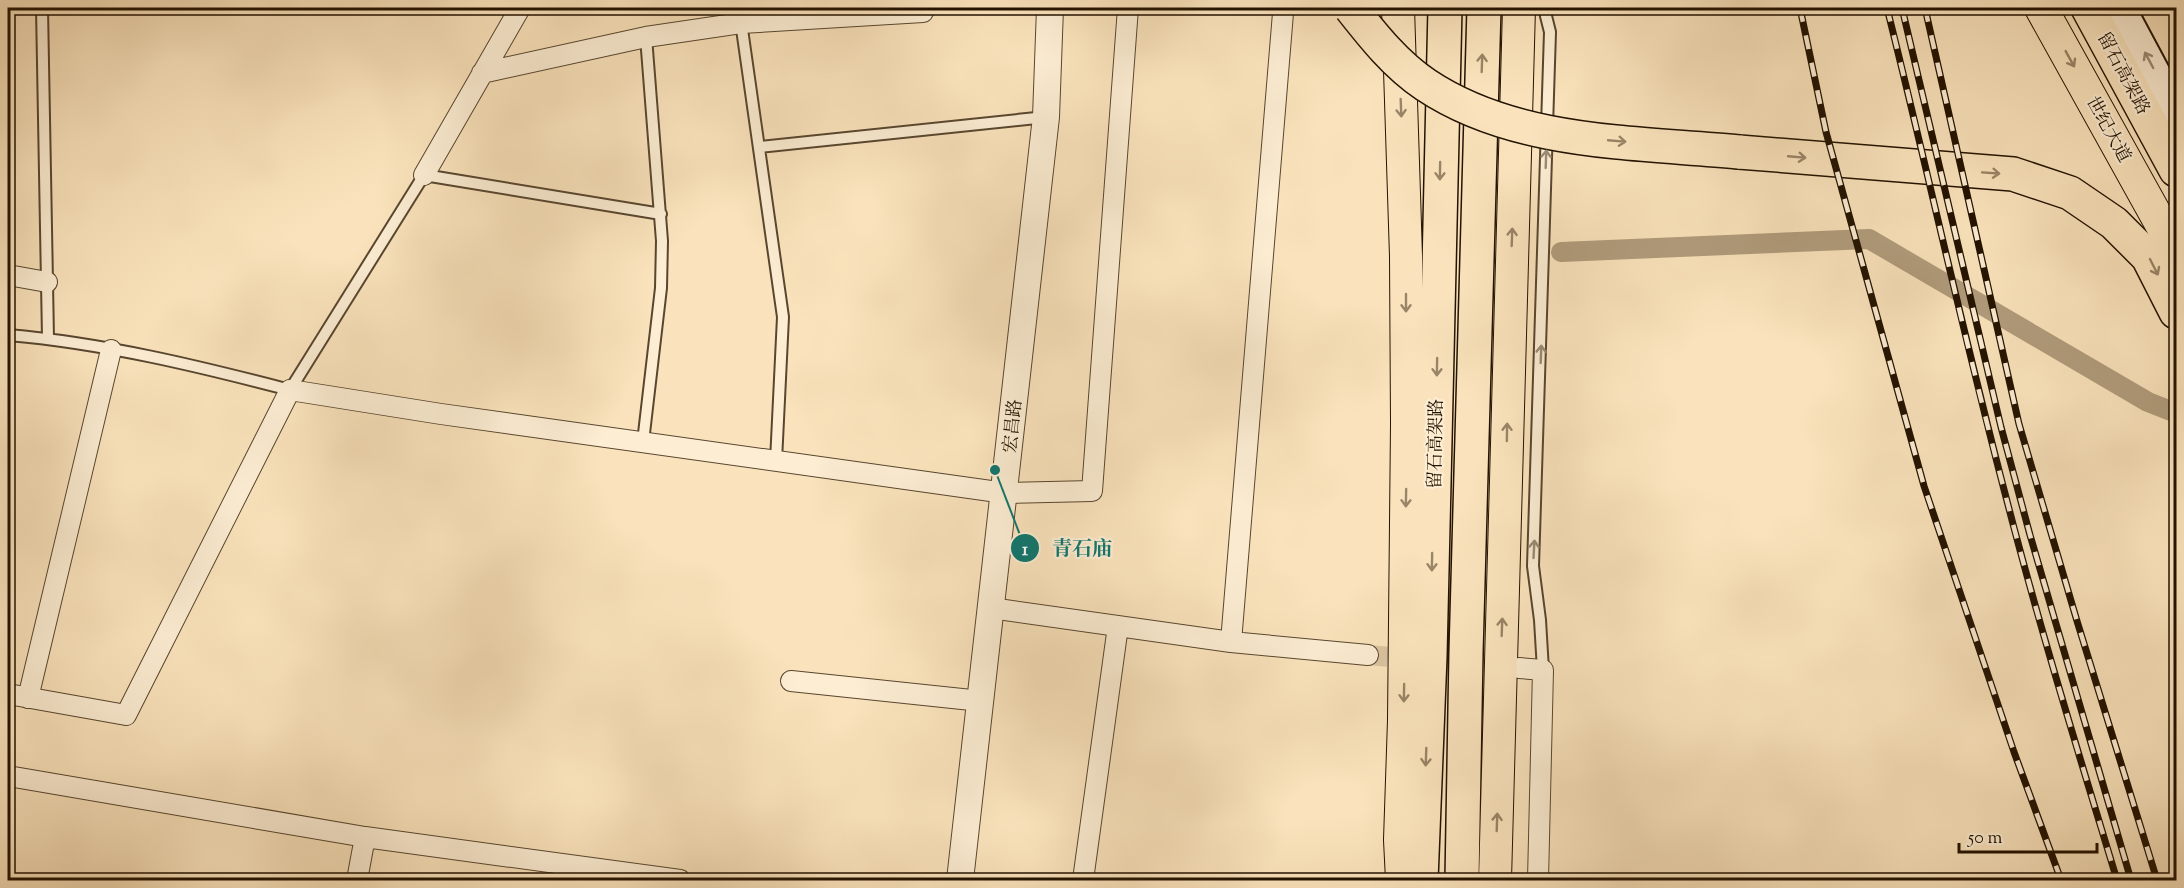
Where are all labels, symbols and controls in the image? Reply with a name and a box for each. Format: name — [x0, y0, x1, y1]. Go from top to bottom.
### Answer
street label: 留石高架路 — [2090, 28, 2155, 120]
one-way arrow — [2064, 50, 2076, 67]
one-way arrow — [2143, 51, 2154, 69]
one-way arrow — [1477, 54, 1488, 74]
street label: 世纪大道 — [2078, 92, 2136, 168]
one-way arrow — [1396, 97, 1407, 117]
one-way arrow — [1607, 136, 1627, 147]
one-way arrow — [1540, 150, 1552, 170]
one-way arrow — [1786, 152, 1806, 163]
one-way arrow — [1435, 160, 1446, 180]
one-way arrow — [1981, 168, 2001, 179]
one-way arrow — [1507, 228, 1518, 248]
one-way arrow — [2148, 258, 2160, 276]
one-way arrow — [1400, 292, 1412, 312]
one-way arrow — [1535, 345, 1546, 365]
one-way arrow — [1431, 357, 1443, 377]
street label: 宏昌路 — [998, 398, 1030, 454]
street label: 留石高架路 — [1423, 399, 1451, 489]
one-way arrow — [1501, 423, 1513, 443]
one-way arrow — [1400, 487, 1412, 507]
callout: 青石庙 — [1010, 529, 1124, 567]
text: 青石庙 — [1052, 536, 1112, 565]
text: 1 — [1022, 538, 1029, 564]
one-way arrow — [1529, 540, 1540, 560]
one-way arrow — [1426, 552, 1438, 572]
one-way arrow — [1496, 618, 1508, 638]
one-way arrow — [1398, 682, 1410, 702]
one-way arrow — [1420, 747, 1431, 767]
one-way arrow — [1491, 813, 1502, 833]
scale bar — [1959, 816, 2097, 854]
text: 50 m — [1967, 826, 2003, 852]

